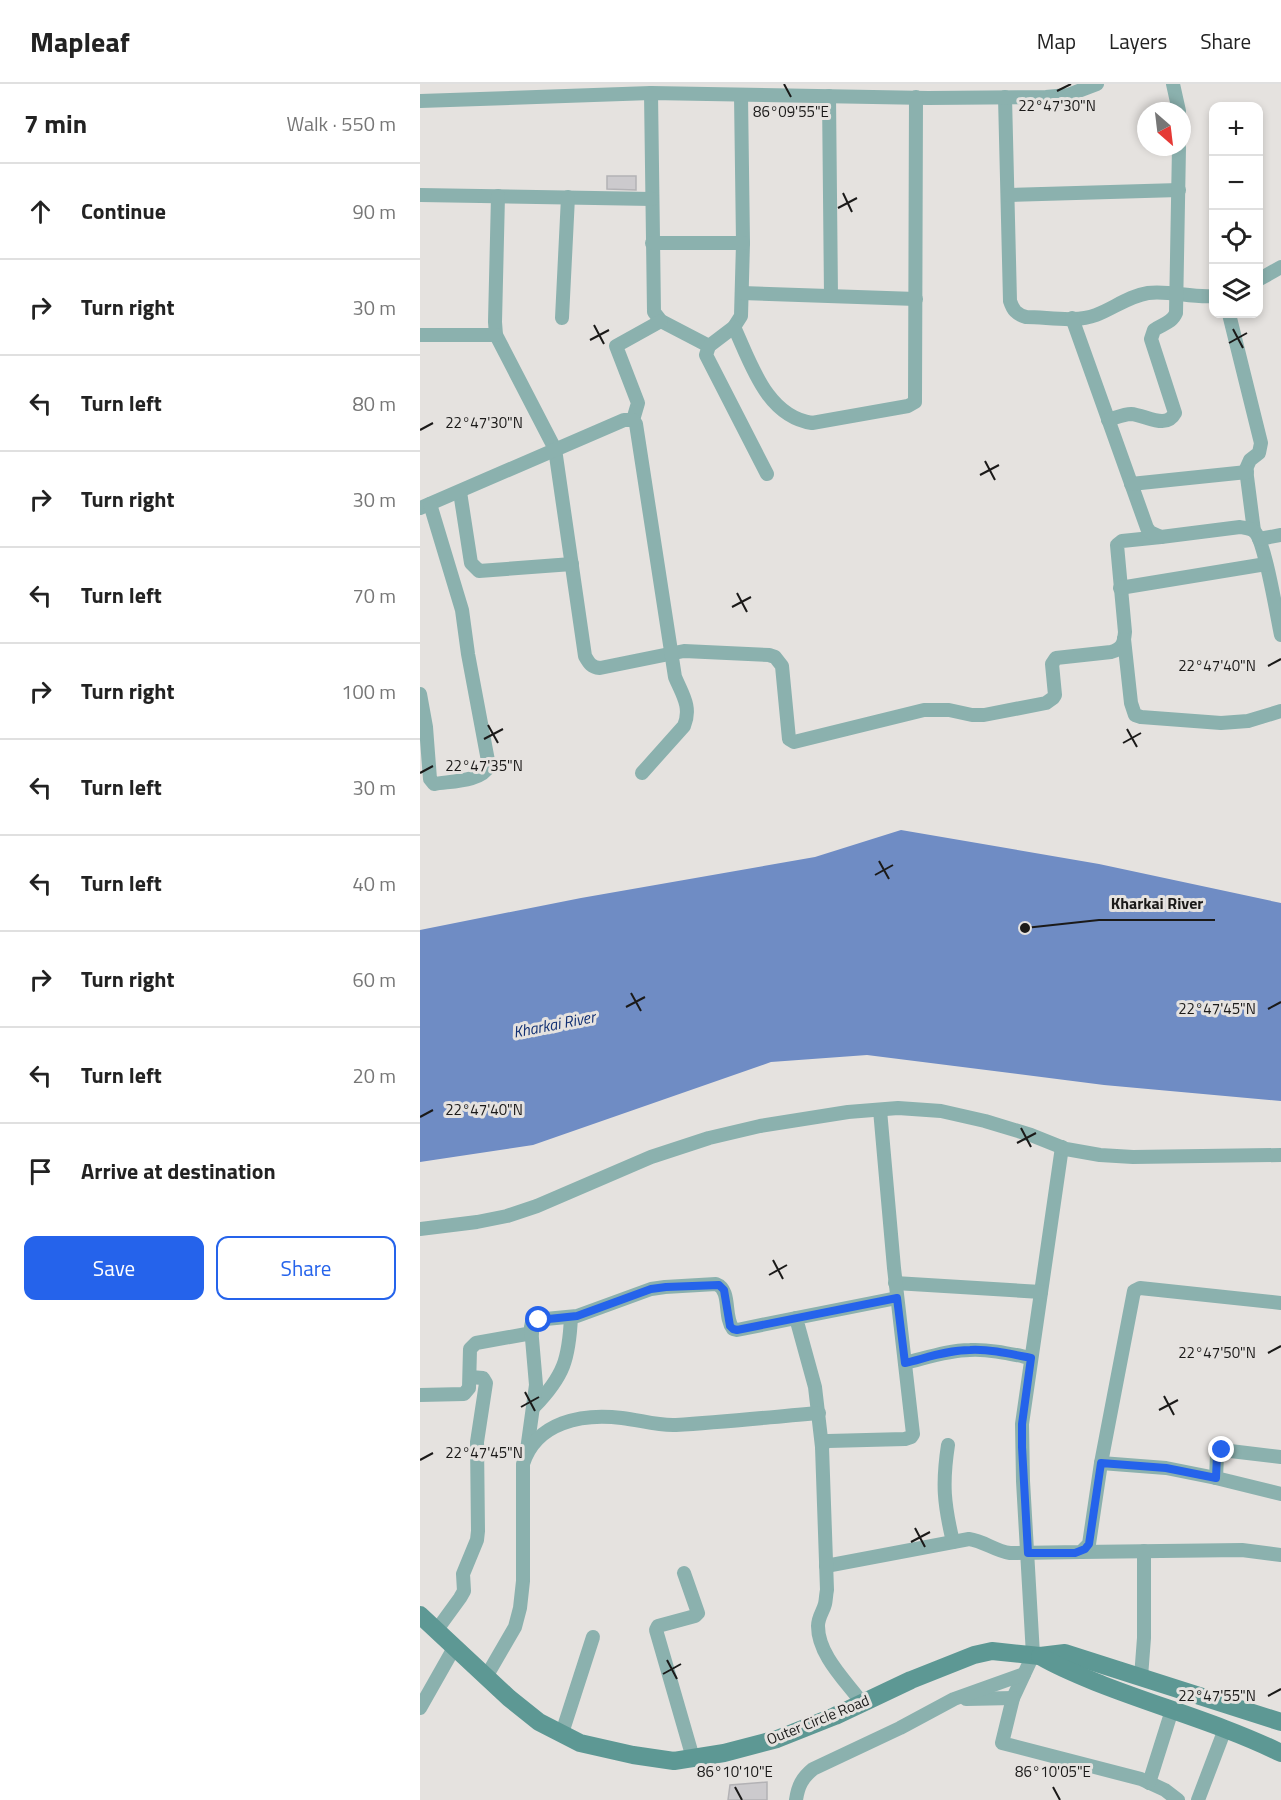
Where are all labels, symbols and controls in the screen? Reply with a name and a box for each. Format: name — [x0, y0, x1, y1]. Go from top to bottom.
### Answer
text: Mapleaf — [30, 20, 130, 63]
text: Map — [1037, 25, 1076, 57]
text: Layers — [1109, 25, 1167, 57]
text: Share — [1200, 25, 1251, 57]
text: 22°47'30"N — [1018, 94, 1096, 117]
text: 86°09'55"E — [753, 100, 829, 123]
north arrow — [1137, 102, 1191, 156]
map controls — [1209, 102, 1263, 318]
button: + — [1209, 102, 1263, 156]
text: 7 min — [24, 104, 87, 143]
text: Walk · 550 m — [287, 108, 396, 139]
button: − — [1209, 156, 1263, 210]
text: Continue — [81, 194, 166, 228]
icon: ahead — [24, 195, 57, 228]
text: 90 m — [352, 196, 396, 227]
button: locate — [1209, 210, 1263, 264]
button: layers — [1209, 264, 1263, 318]
text: Turn right — [81, 290, 175, 324]
icon: right — [24, 291, 57, 324]
text: 30 m — [352, 292, 396, 323]
text: Turn left — [81, 386, 162, 420]
icon: left — [24, 387, 57, 420]
text: 80 m — [352, 388, 396, 419]
text: 22°47'30"N — [445, 411, 523, 434]
text: Turn right — [81, 482, 175, 516]
icon: right — [24, 483, 57, 516]
text: 30 m — [352, 484, 396, 515]
text: Turn left — [81, 578, 162, 612]
icon: left — [24, 579, 57, 612]
text: 70 m — [352, 580, 396, 611]
text: 22°47'40"N — [1178, 654, 1256, 677]
text: Turn right — [81, 674, 175, 708]
icon: right — [24, 675, 57, 708]
text: 100 m — [341, 676, 396, 707]
text: 22°47'35"N — [445, 754, 523, 777]
text: Turn left — [81, 770, 162, 804]
icon: left — [24, 771, 57, 804]
text: 30 m — [352, 772, 396, 803]
text: Turn left — [81, 866, 162, 900]
icon: left — [24, 867, 57, 900]
text: 40 m — [352, 868, 396, 899]
callout: Kharkai River — [1099, 886, 1215, 920]
text: Kharkai River — [1111, 891, 1203, 915]
text: Turn right — [81, 962, 175, 996]
icon: right — [24, 963, 57, 996]
text: 60 m — [352, 964, 396, 995]
text: 22°47'45"N — [1178, 997, 1256, 1020]
water label: Kharkai River — [511, 1004, 599, 1044]
text: Turn left — [81, 1058, 162, 1092]
icon: left — [24, 1059, 57, 1092]
text: 20 m — [352, 1060, 396, 1091]
text: 22°47'40"N — [445, 1098, 523, 1121]
text: Arrive at destination — [81, 1154, 276, 1188]
icon: arrive — [24, 1155, 57, 1188]
button: Save — [24, 1236, 204, 1300]
button: Share — [216, 1236, 396, 1300]
route start — [525, 1306, 551, 1332]
text: 22°47'50"N — [1178, 1341, 1256, 1364]
route end — [1208, 1436, 1234, 1462]
text: 22°47'45"N — [445, 1441, 523, 1464]
text: 22°47'55"N — [1178, 1684, 1256, 1707]
street label: Outer Circle Road — [763, 1688, 873, 1751]
text: 86°10'10"E — [697, 1760, 773, 1783]
text: 86°10'05"E — [1015, 1760, 1091, 1783]

